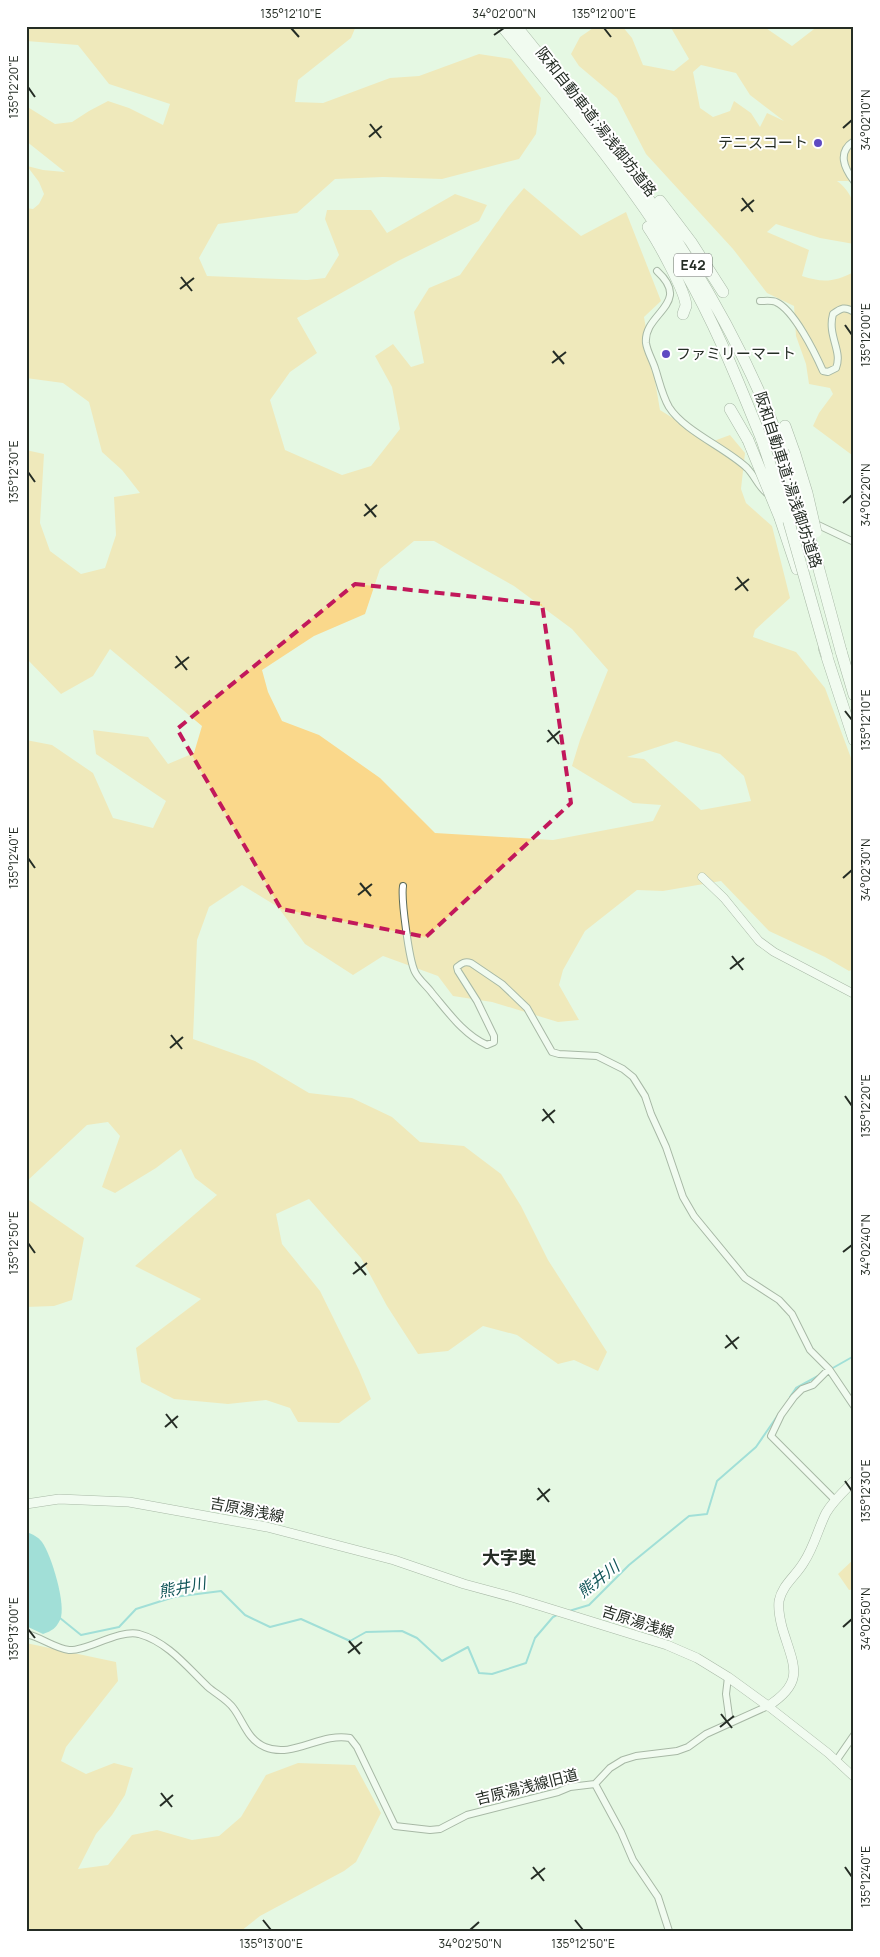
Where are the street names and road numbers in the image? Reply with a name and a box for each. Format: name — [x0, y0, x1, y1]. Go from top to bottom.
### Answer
street label: 阪和自動車道;湯浅御坊道路 — [531, 42, 661, 201]
road number: E42 — [674, 254, 712, 276]
street label: 阪和自動車道;湯浅御坊道路 — [750, 389, 827, 571]
street label: 吉原湯浅線 — [208, 1492, 286, 1527]
street label: 吉原湯浅線 — [599, 1600, 677, 1643]
street label: 吉原湯浅線旧道 — [473, 1764, 580, 1809]

